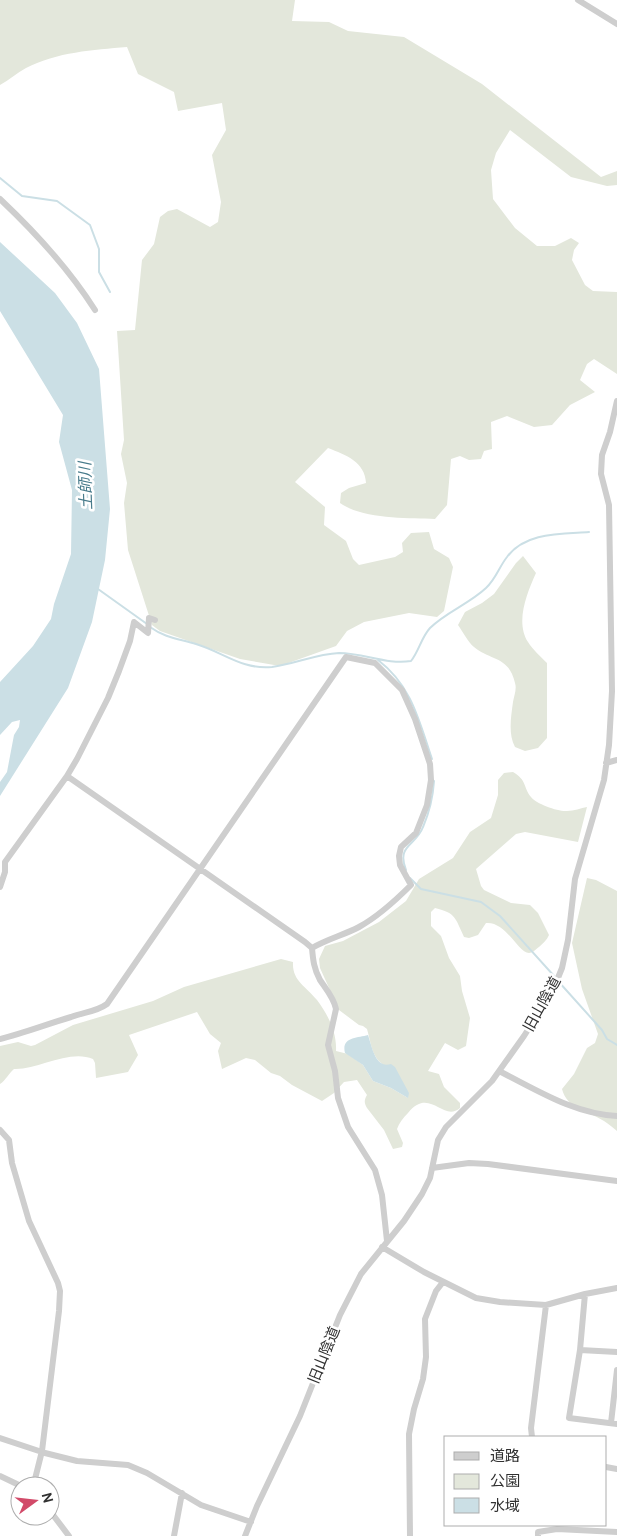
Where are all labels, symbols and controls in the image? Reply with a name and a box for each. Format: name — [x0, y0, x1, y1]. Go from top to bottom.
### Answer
water label: 土師川 — [75, 460, 96, 510]
street label: 旧山陰道 — [520, 973, 564, 1035]
street label: 旧山陰道 — [304, 1324, 344, 1386]
legend — [444, 1436, 607, 1526]
text: 道路 — [490, 1447, 520, 1465]
text: 公園 — [490, 1472, 520, 1490]
north arrow — [10, 1476, 60, 1526]
text: N — [38, 1491, 58, 1505]
text: 水域 — [490, 1497, 520, 1515]

